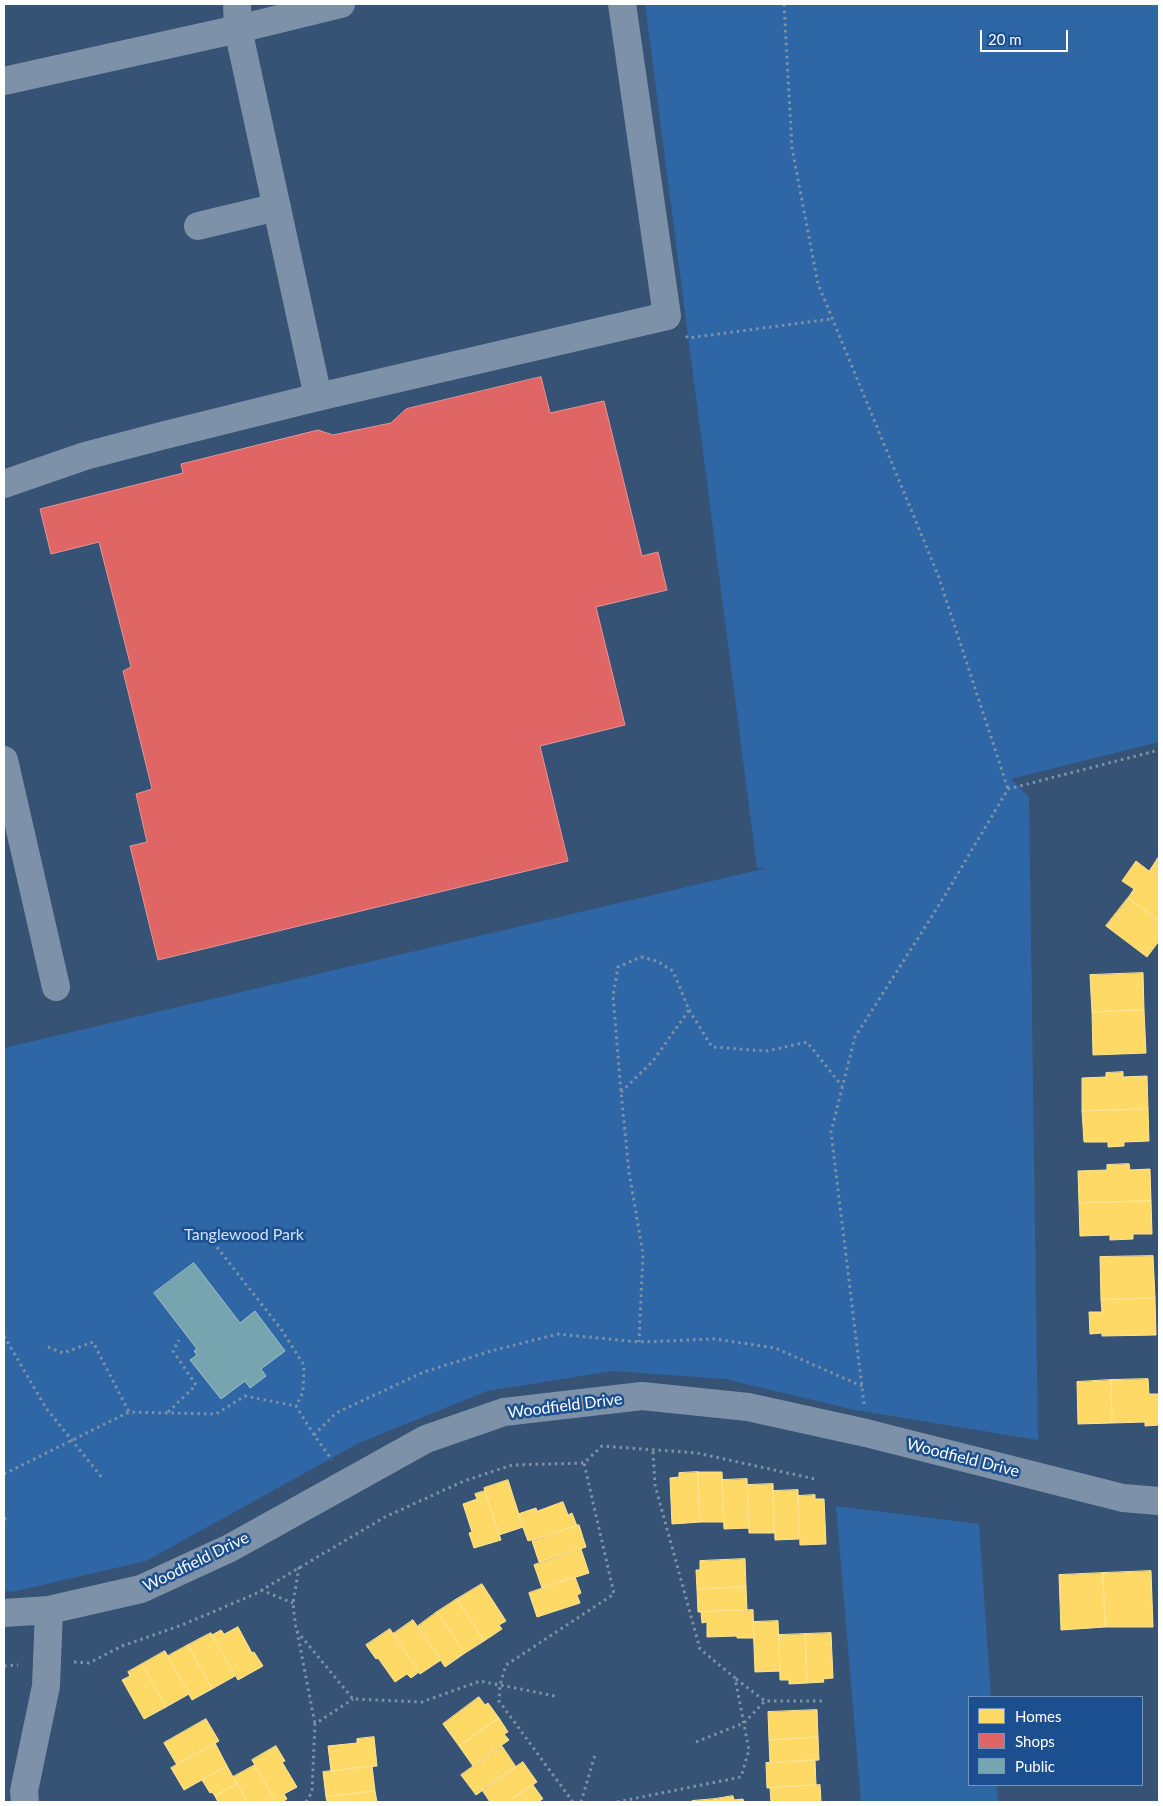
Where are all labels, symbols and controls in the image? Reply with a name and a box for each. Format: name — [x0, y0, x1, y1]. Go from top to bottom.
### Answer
scale bar — [983, 20, 1070, 52]
text: 20 m — [988, 30, 1022, 48]
park label: Tanglewood Park — [184, 1225, 304, 1245]
street label: Woodfield Drive — [507, 1389, 623, 1423]
street label: Woodfield Drive — [905, 1435, 1021, 1481]
street label: Woodfield Drive — [140, 1528, 252, 1596]
legend — [968, 1696, 1143, 1786]
text: Homes — [1015, 1707, 1061, 1725]
text: Shops — [1015, 1732, 1055, 1750]
text: Public — [1015, 1757, 1055, 1775]

